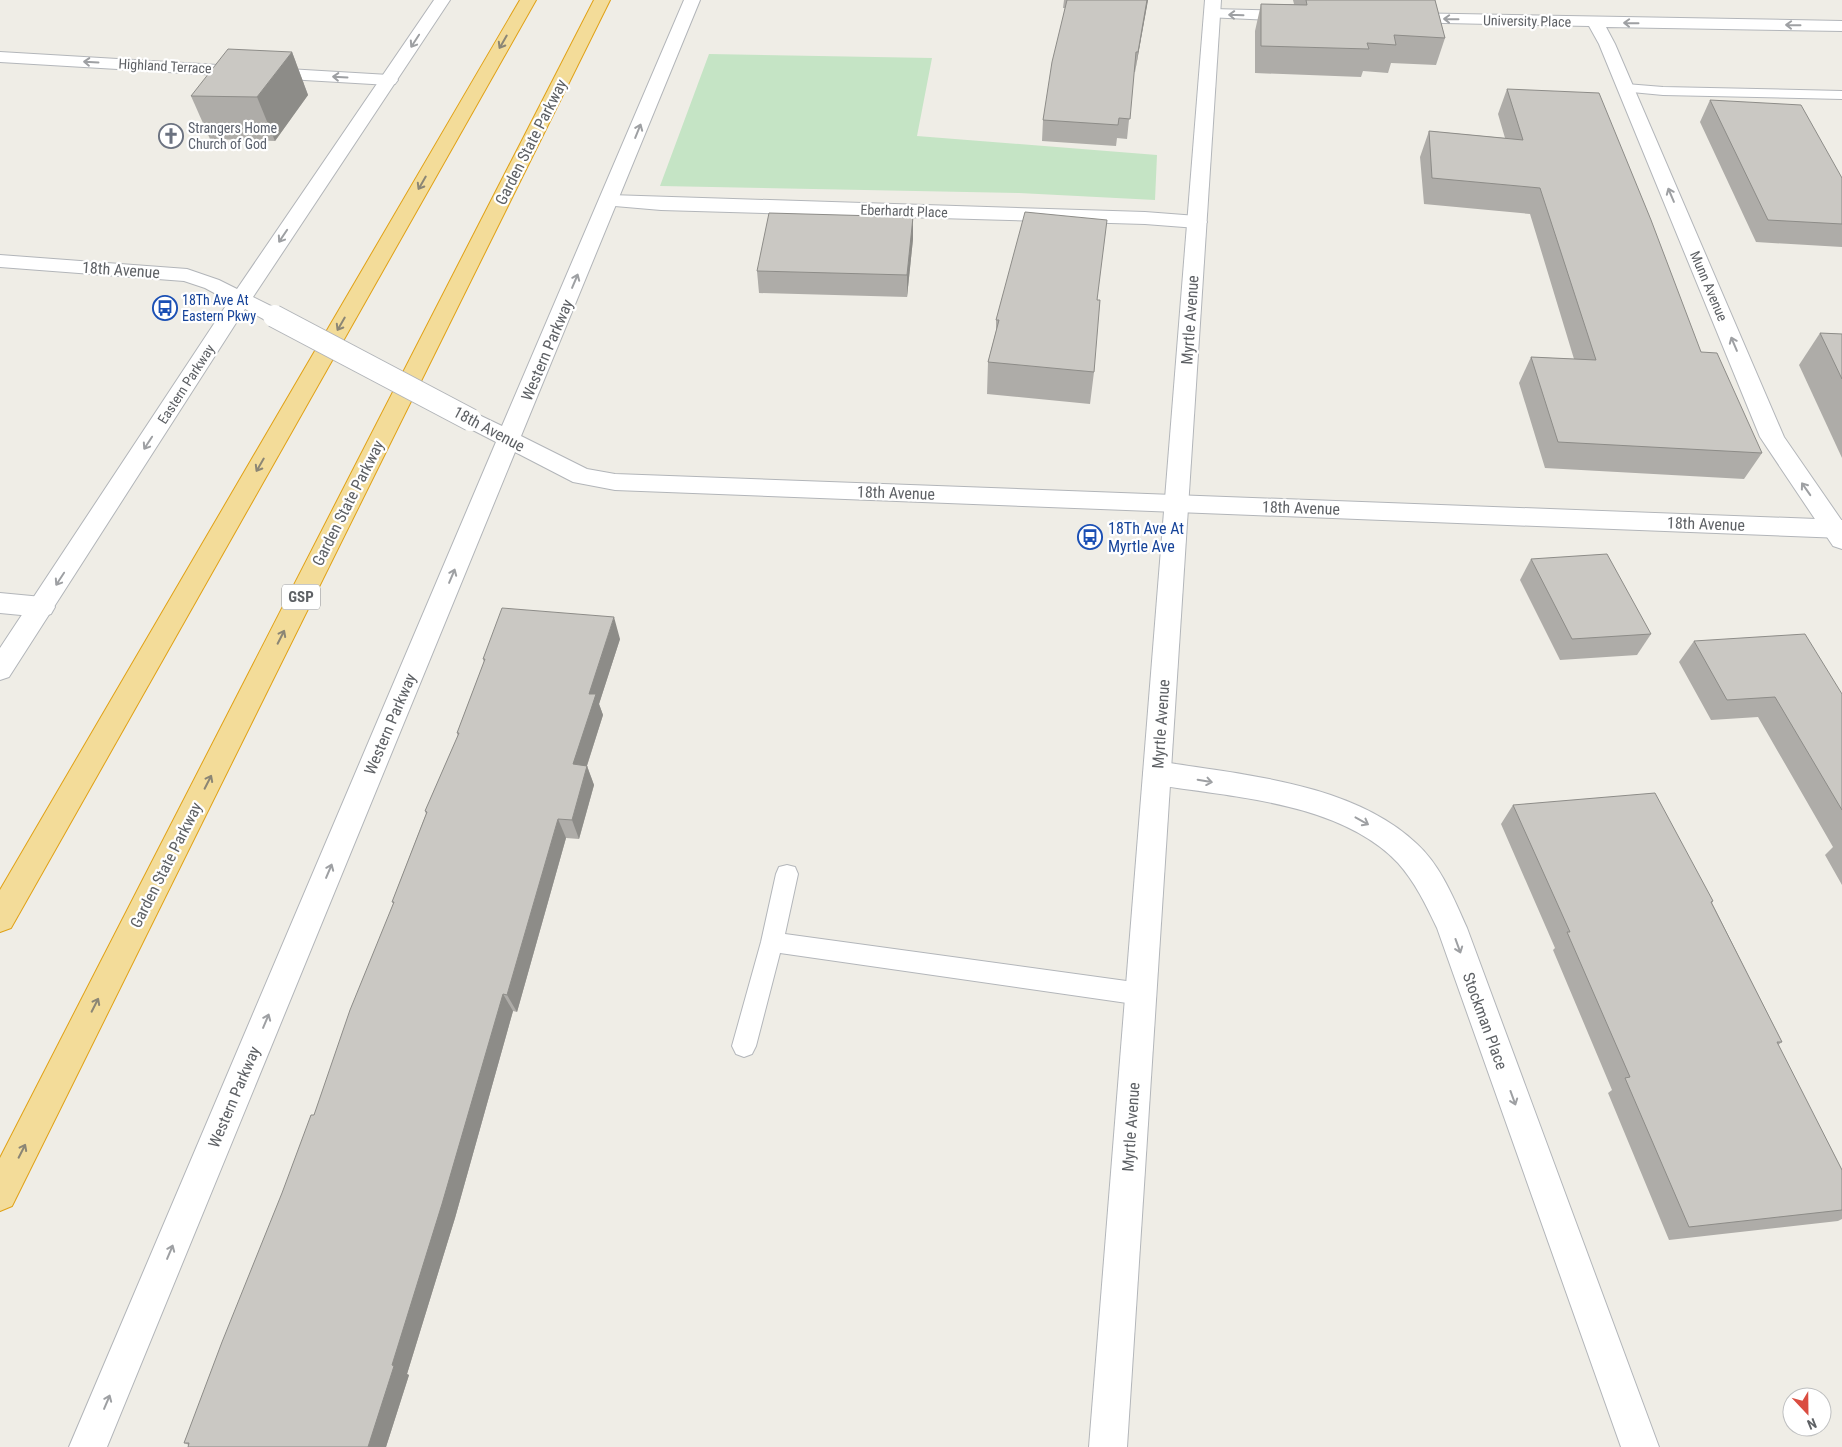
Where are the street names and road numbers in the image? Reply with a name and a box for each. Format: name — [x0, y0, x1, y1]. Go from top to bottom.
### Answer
street label: University Place — [1483, 12, 1572, 30]
street label: Highland Terrace — [118, 56, 212, 76]
street label: Garden State Parkway — [491, 76, 571, 208]
street label: Eberhardt Place — [860, 201, 948, 221]
street label: Munn Avenue — [1687, 249, 1731, 324]
street label: 18th Avenue — [81, 258, 161, 282]
street label: Myrtle Avenue — [1177, 275, 1203, 365]
street label: Western Parkway — [517, 296, 577, 404]
street label: Eastern Parkway — [154, 341, 218, 427]
street label: 18th Avenue — [450, 402, 528, 456]
street label: Garden State Parkway — [308, 437, 388, 569]
street label: 18th Avenue — [857, 482, 935, 504]
street label: 18th Avenue — [1262, 497, 1340, 519]
street label: 18th Avenue — [1667, 513, 1745, 535]
road number: GSP — [282, 584, 320, 610]
street label: Western Parkway — [360, 670, 420, 778]
street label: Myrtle Avenue — [1148, 679, 1174, 769]
street label: Garden State Parkway — [126, 799, 206, 931]
street label: Stockman Place — [1459, 970, 1511, 1072]
street label: Western Parkway — [204, 1043, 264, 1151]
street label: Myrtle Avenue — [1118, 1082, 1144, 1172]

